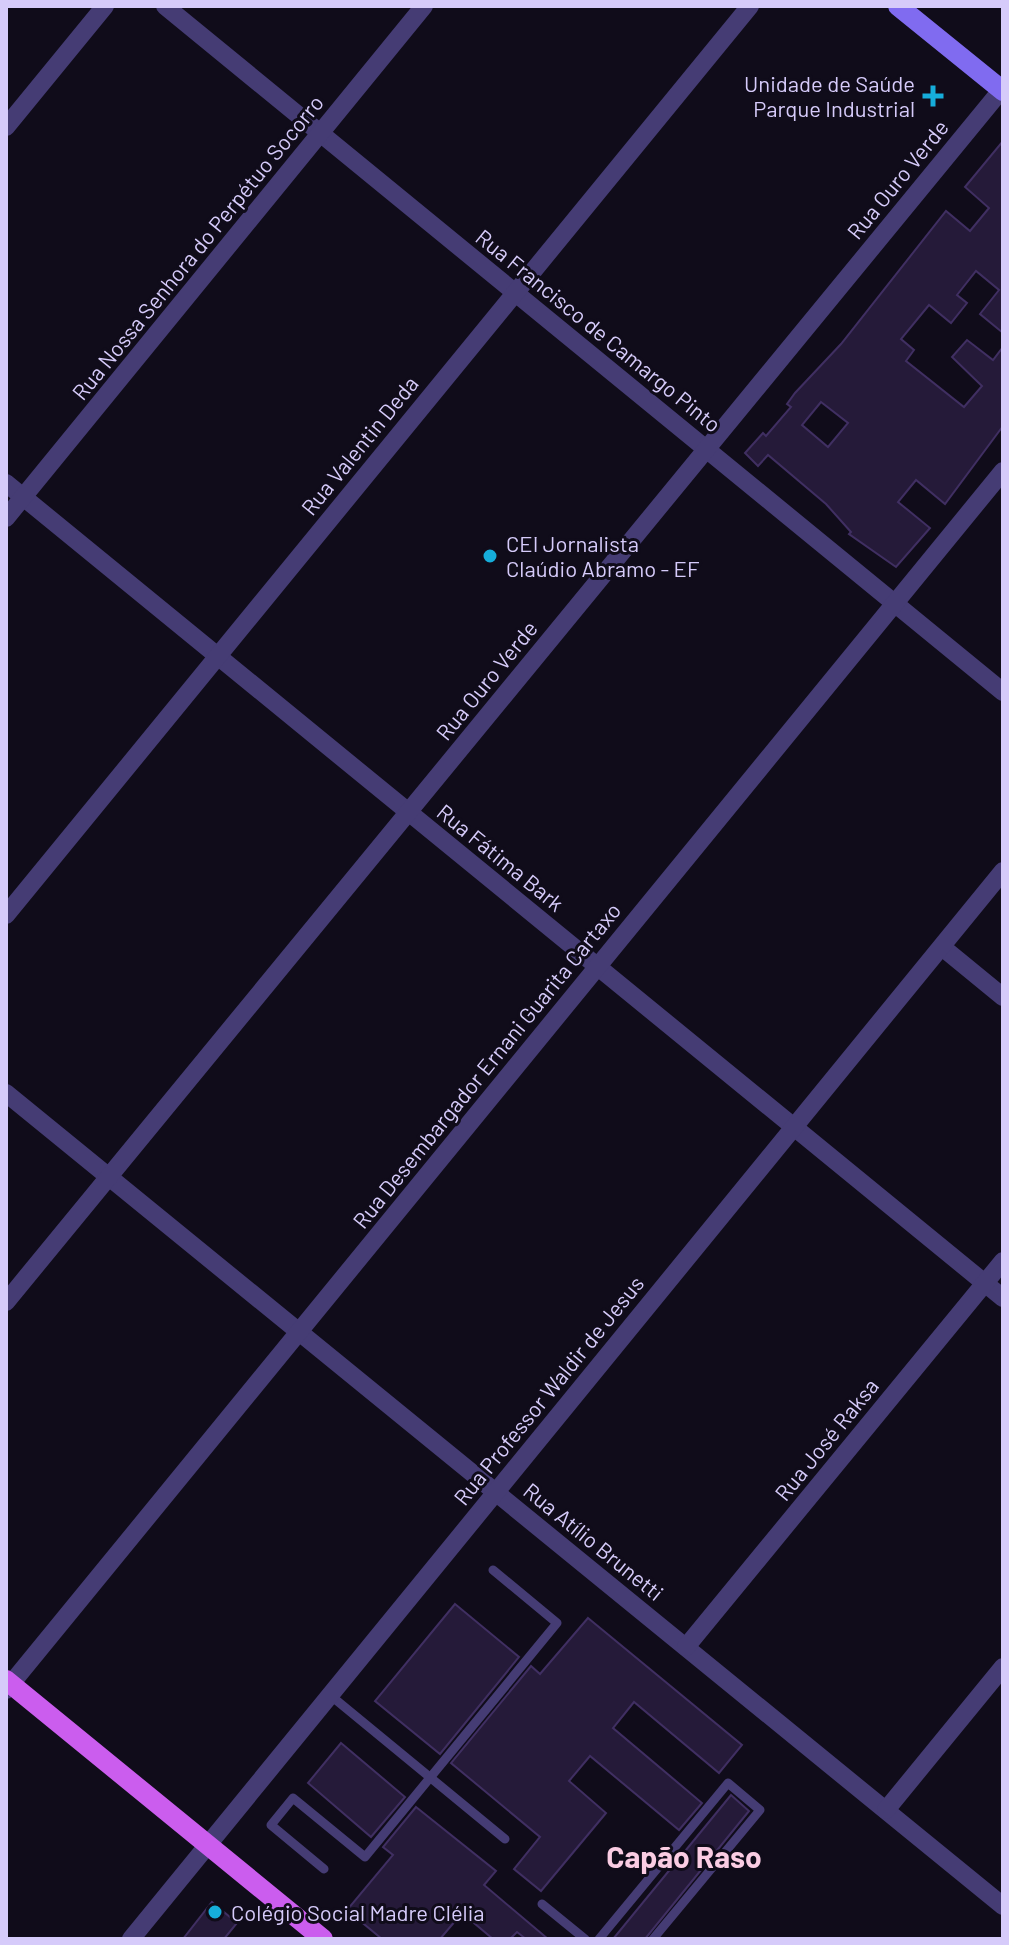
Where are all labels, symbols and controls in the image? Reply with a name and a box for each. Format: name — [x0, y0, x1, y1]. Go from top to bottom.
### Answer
place label: Unidade de Saúde Parque Industrial — [744, 70, 915, 121]
marker: Unidade de Saúde Parque Industrial — [922, 85, 944, 107]
street label: Rua Nossa Senhora do Perpétuo Socorro — [66, 89, 328, 405]
street label: Rua Ouro Verde — [841, 114, 953, 244]
street label: Rua Francisco de Camargo Pinto — [471, 223, 727, 437]
street label: Rua Valentin Deda — [295, 370, 423, 520]
place label: CEI Jornalista Claúdio Abramo - EF — [506, 530, 700, 581]
marker: CEI Jornalista Claúdio Abramo - EF — [481, 547, 499, 565]
street label: Rua Ouro Verde — [430, 615, 542, 745]
street label: Rua Fátima Bark — [432, 798, 570, 916]
street label: Rua Desembargador Ernani Guarita Cartaxo — [347, 897, 625, 1233]
street label: Rua Professor Waldir de Jesus — [448, 1270, 648, 1510]
street label: Rua José Raksa — [769, 1373, 883, 1505]
street label: Rua Atílio Brunetti — [519, 1477, 669, 1605]
district label: Capão Raso — [606, 1838, 762, 1874]
place label: Colégio Social Madre Clélia — [231, 1899, 485, 1925]
marker: Colégio Social Madre Clélia — [206, 1903, 224, 1921]

